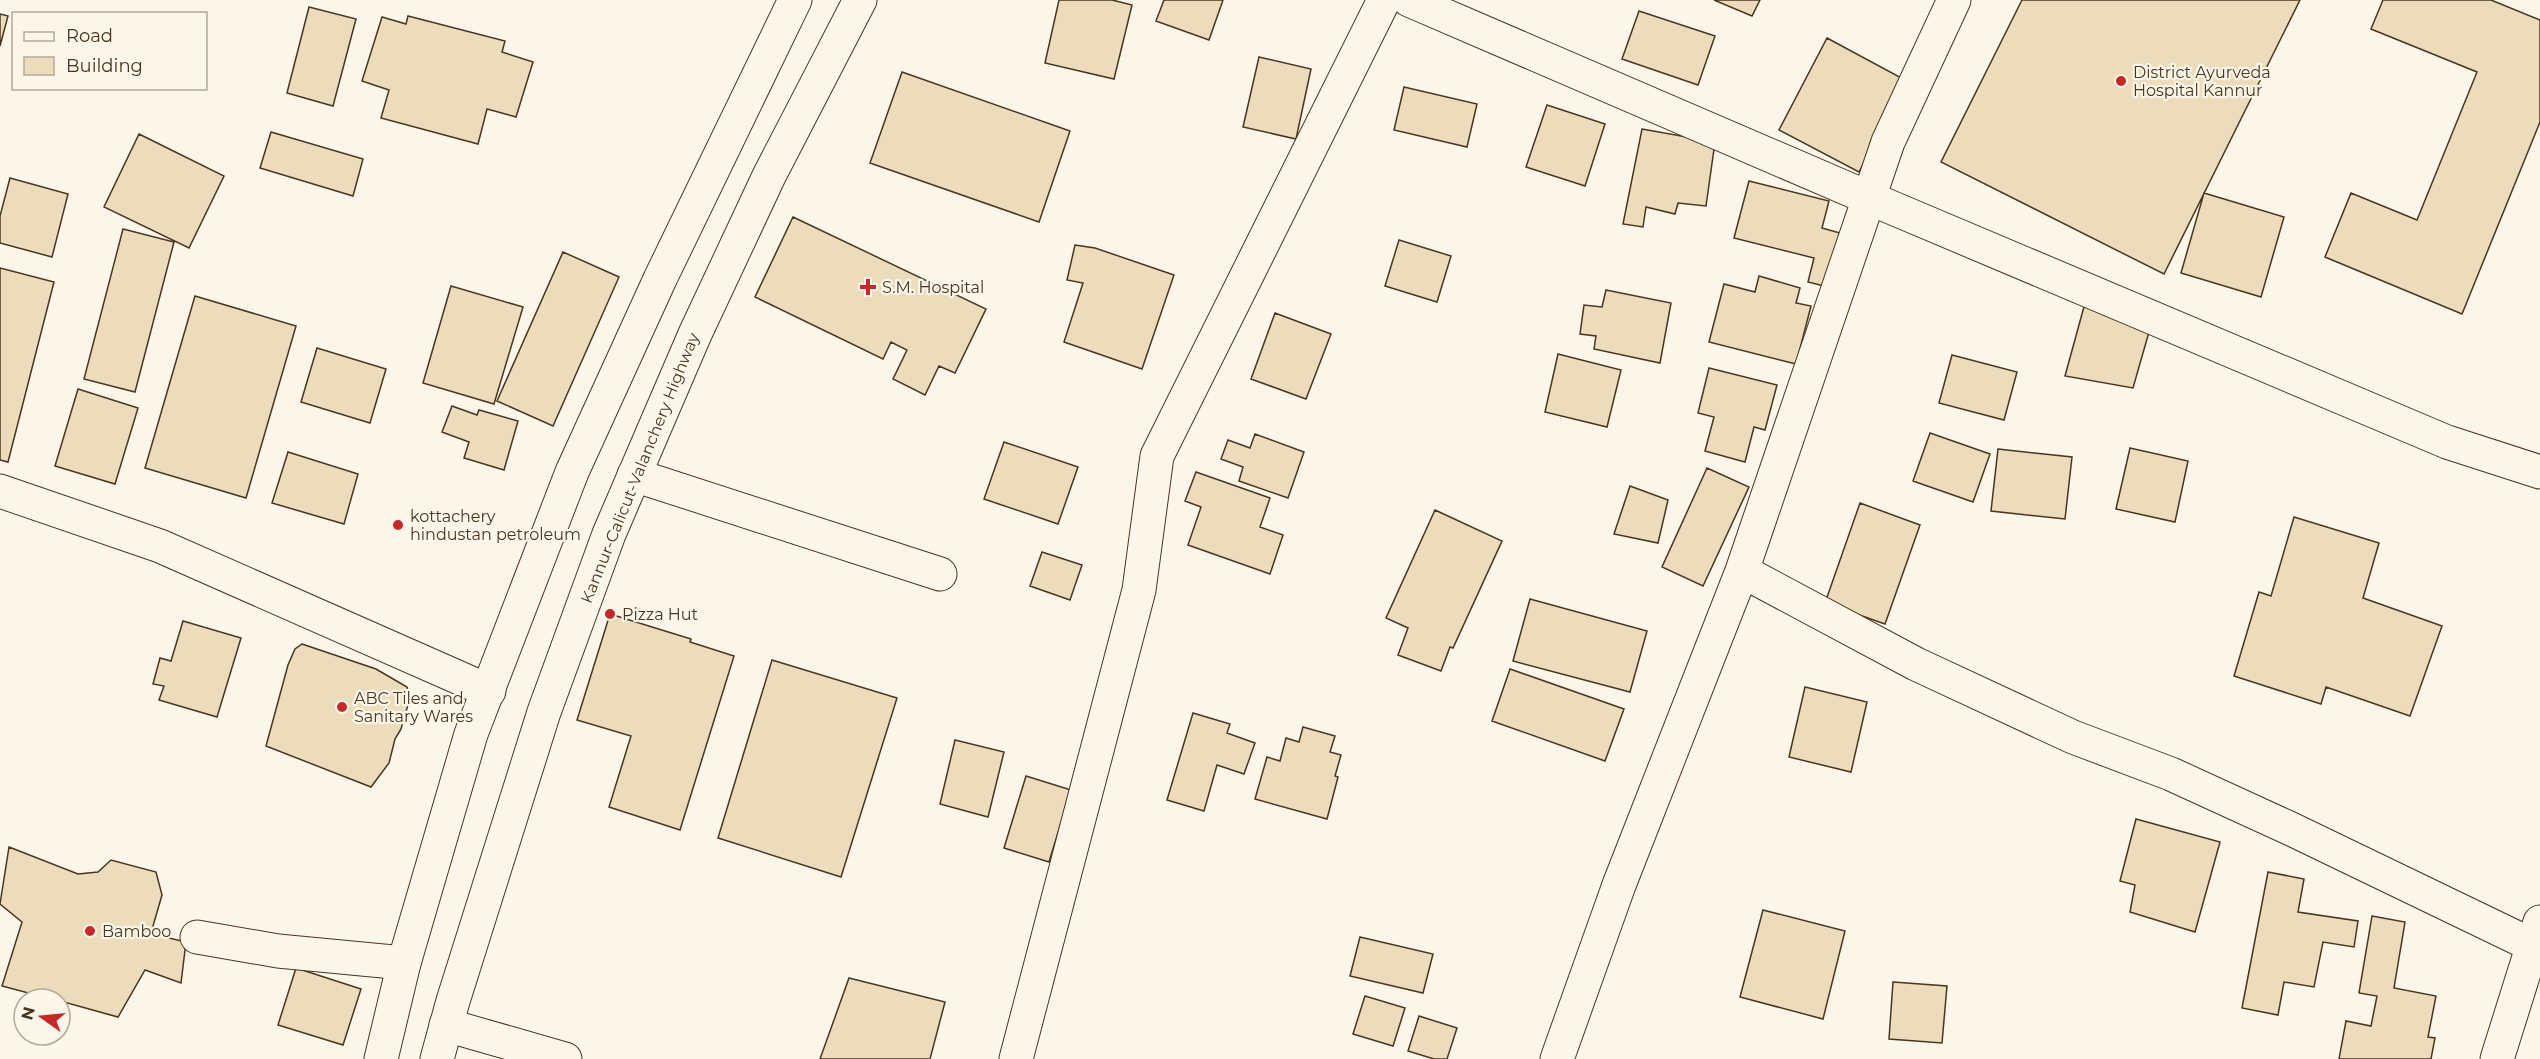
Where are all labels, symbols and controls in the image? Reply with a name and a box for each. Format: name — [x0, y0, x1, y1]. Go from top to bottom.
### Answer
legend — [12, 12, 207, 90]
text: Road — [66, 25, 113, 47]
text: Building — [66, 55, 143, 77]
place label: District Ayurveda Hospital Kannur — [2133, 63, 2271, 100]
marker: District Ayurveda Hospital Kannur — [2114, 74, 2128, 88]
marker: S.M. Hospital — [859, 278, 877, 296]
place label: S.M. Hospital — [882, 278, 984, 297]
street label: Kannur-Calicut-Valanchery Highway — [577, 330, 703, 606]
place label: kottachery hindustan petroleum — [410, 507, 581, 544]
marker: kottachery hindustan petroleum — [391, 518, 405, 532]
place label: Pizza Hut — [622, 605, 699, 624]
marker: Pizza Hut — [603, 607, 617, 621]
place label: ABC Tiles and Sanitary Wares — [354, 689, 473, 726]
marker: ABC Tiles and Sanitary Wares — [335, 700, 349, 714]
place label: Bamboo — [102, 922, 171, 941]
marker: Bamboo — [83, 924, 97, 938]
north arrow — [12, 987, 72, 1047]
text: N — [17, 1005, 39, 1022]

